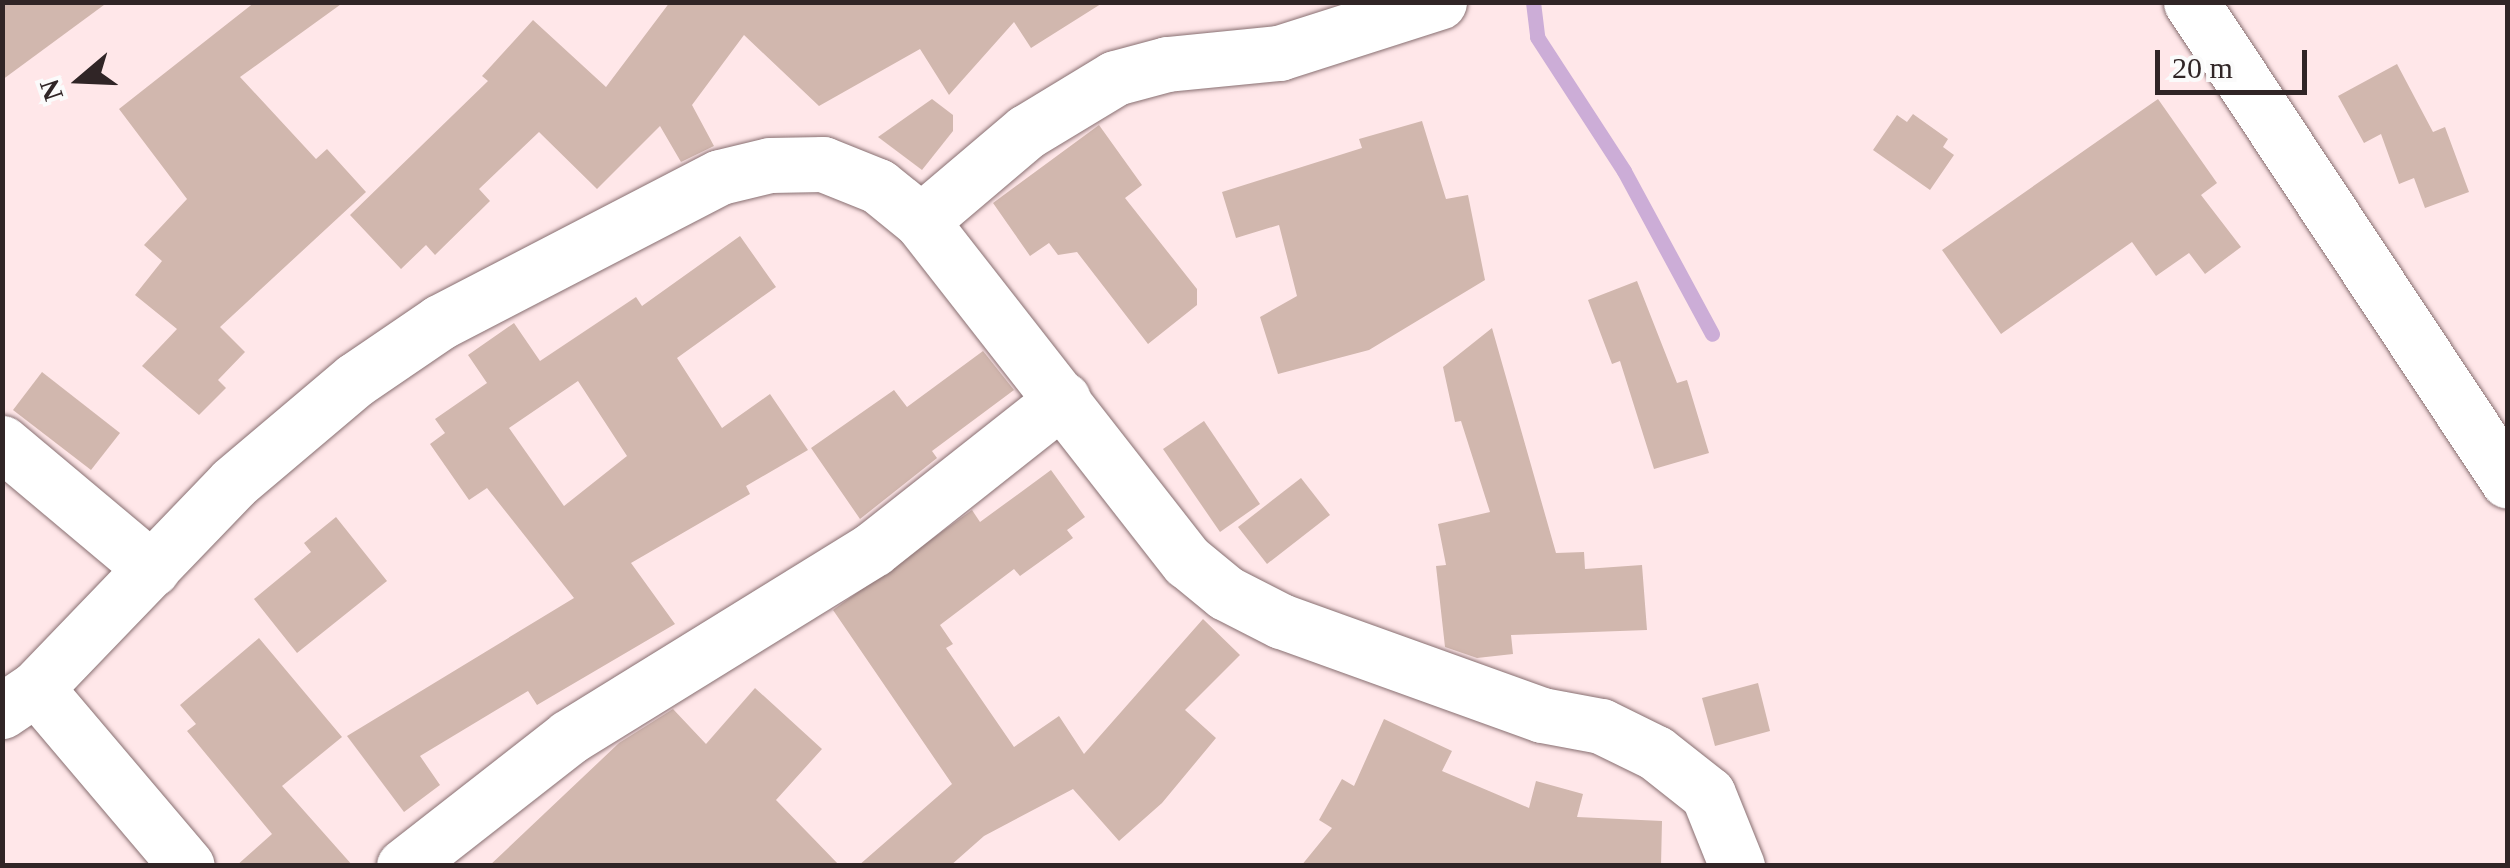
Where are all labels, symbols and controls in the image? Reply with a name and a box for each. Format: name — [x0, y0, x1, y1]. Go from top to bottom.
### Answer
north arrow — [30, 30, 130, 130]
scale bar — [2160, 30, 2312, 92]
text: 20 m — [2172, 51, 2233, 84]
text: N — [33, 75, 69, 105]

